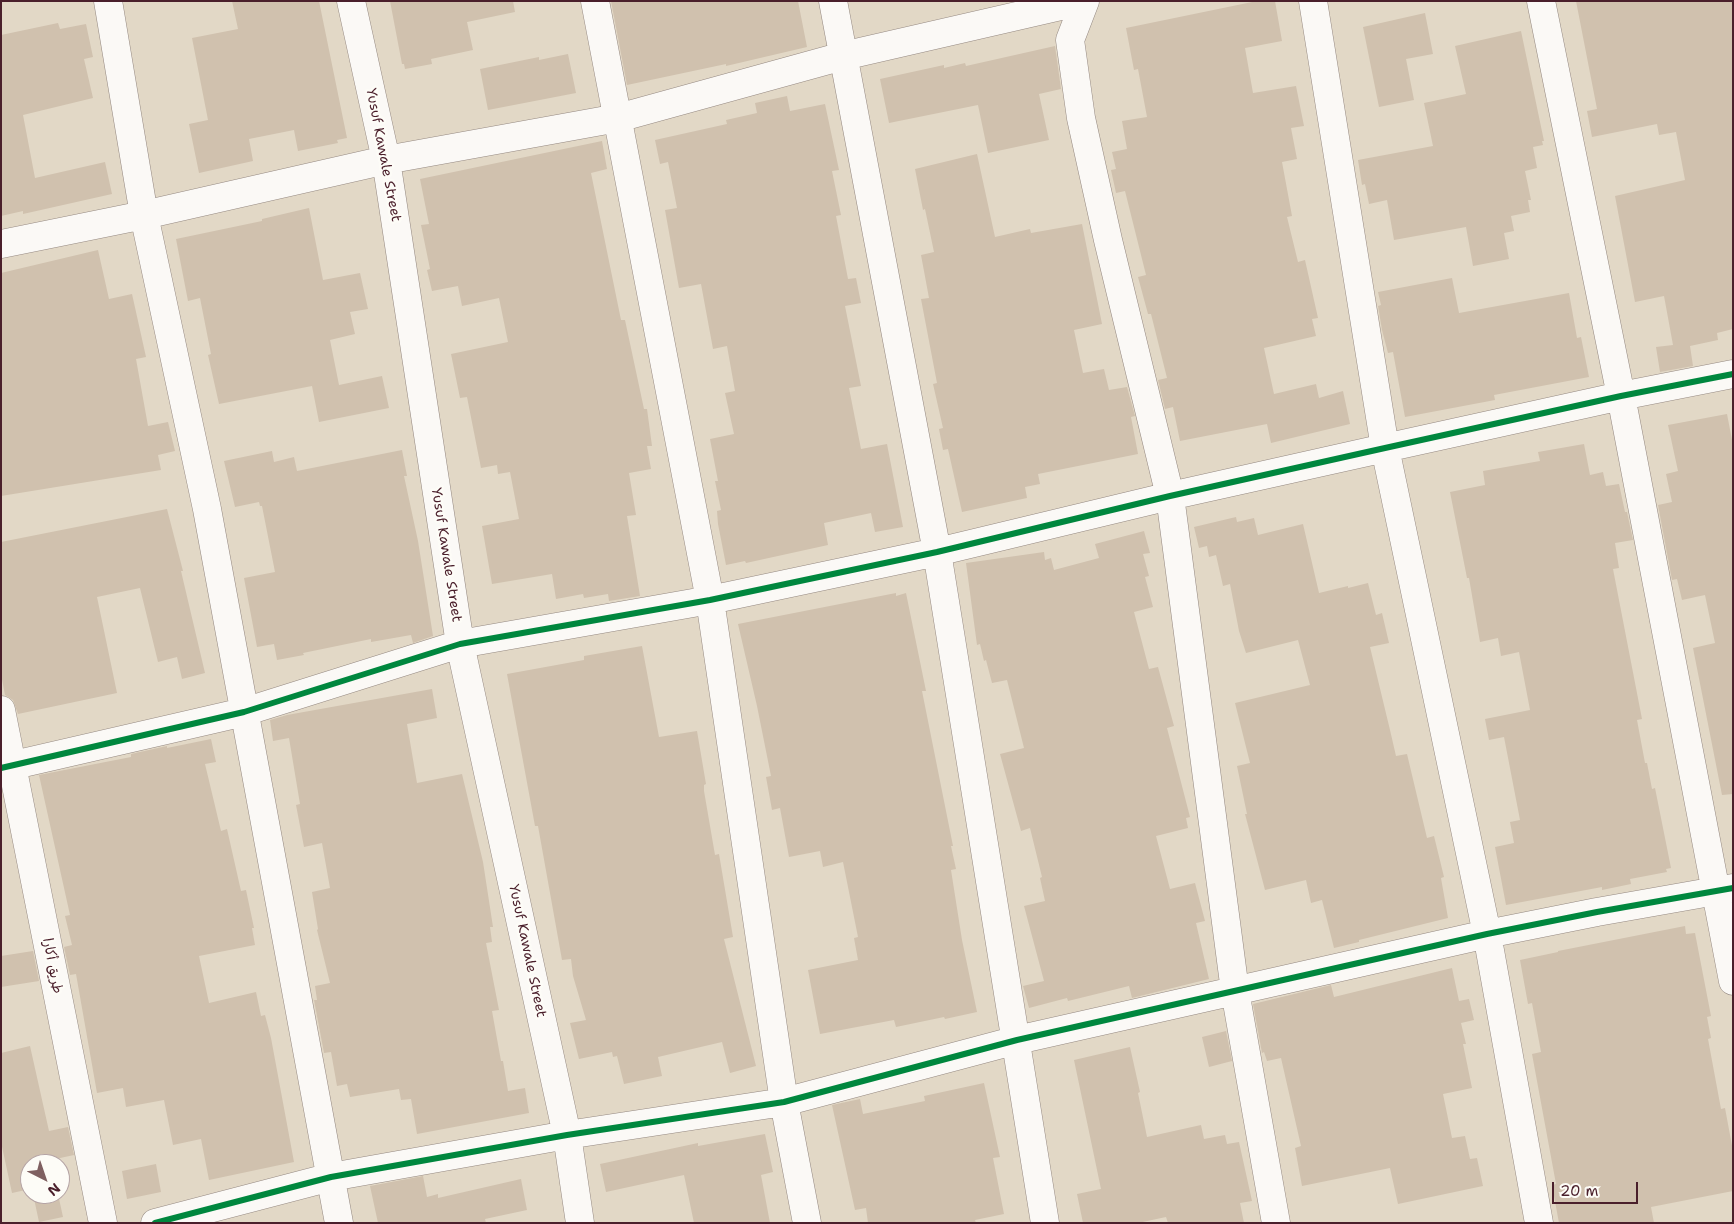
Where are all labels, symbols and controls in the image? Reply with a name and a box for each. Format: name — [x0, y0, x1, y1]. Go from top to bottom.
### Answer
street label: Yusuf Kawale Street — [362, 87, 404, 223]
street label: Yusuf Kawale Street — [427, 487, 465, 623]
street label: Yusuf Kawale Street — [505, 883, 549, 1019]
street label: طريق أكارا — [38, 937, 66, 995]
north arrow — [20, 1154, 70, 1204]
scale bar — [1554, 1172, 1640, 1204]
text: N — [44, 1179, 64, 1200]
text: 20 m — [1560, 1181, 1599, 1201]

